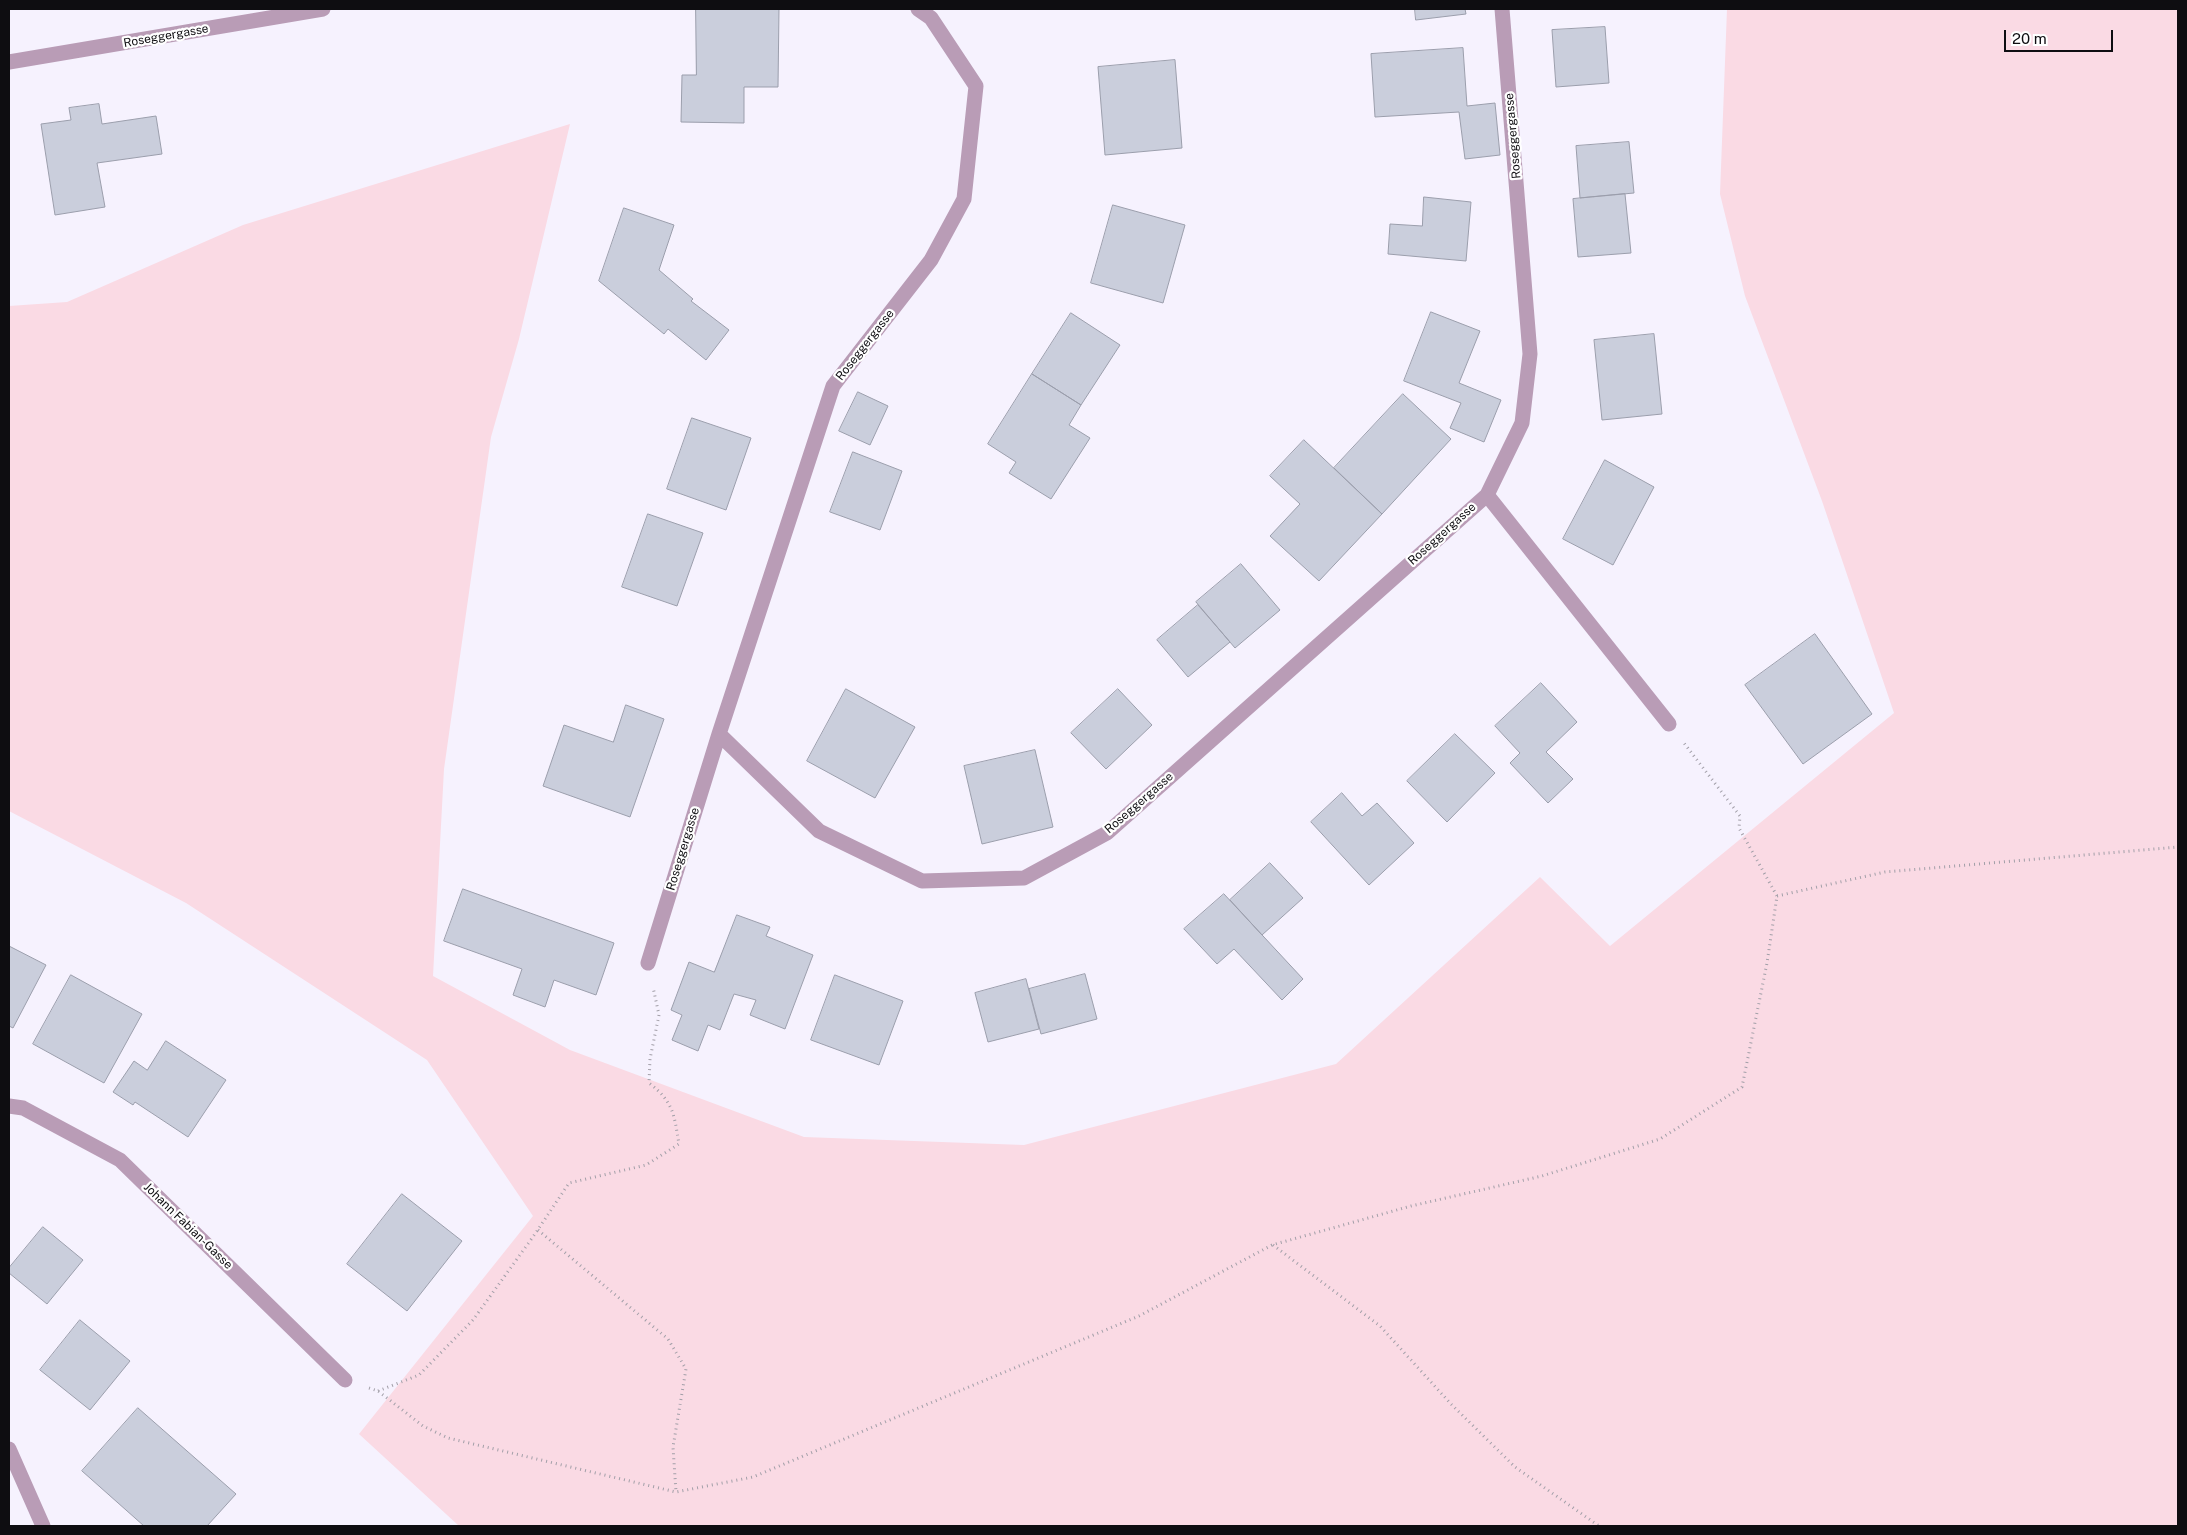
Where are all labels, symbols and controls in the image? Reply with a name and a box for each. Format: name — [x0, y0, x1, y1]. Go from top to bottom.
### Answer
scale bar — [2007, 20, 2116, 52]
street label: Roseggergasse — [122, 21, 210, 51]
text: 20 m — [2012, 30, 2047, 47]
street label: Roseggergasse — [1502, 92, 1524, 180]
street label: Roseggergasse — [833, 307, 897, 383]
street label: Roseggergasse — [1405, 500, 1479, 568]
street label: Roseggergasse — [1102, 769, 1176, 837]
street label: Roseggergasse — [664, 806, 702, 892]
street label: Johann Fabian-Gasse — [141, 1180, 235, 1272]

